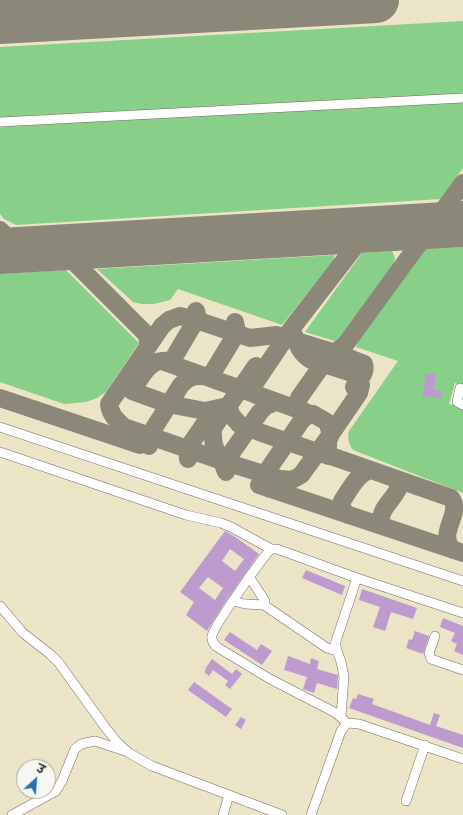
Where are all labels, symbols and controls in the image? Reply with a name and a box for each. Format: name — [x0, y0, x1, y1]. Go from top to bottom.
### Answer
north arrow — [16, 759, 56, 799]
text: उ — [34, 760, 48, 777]

